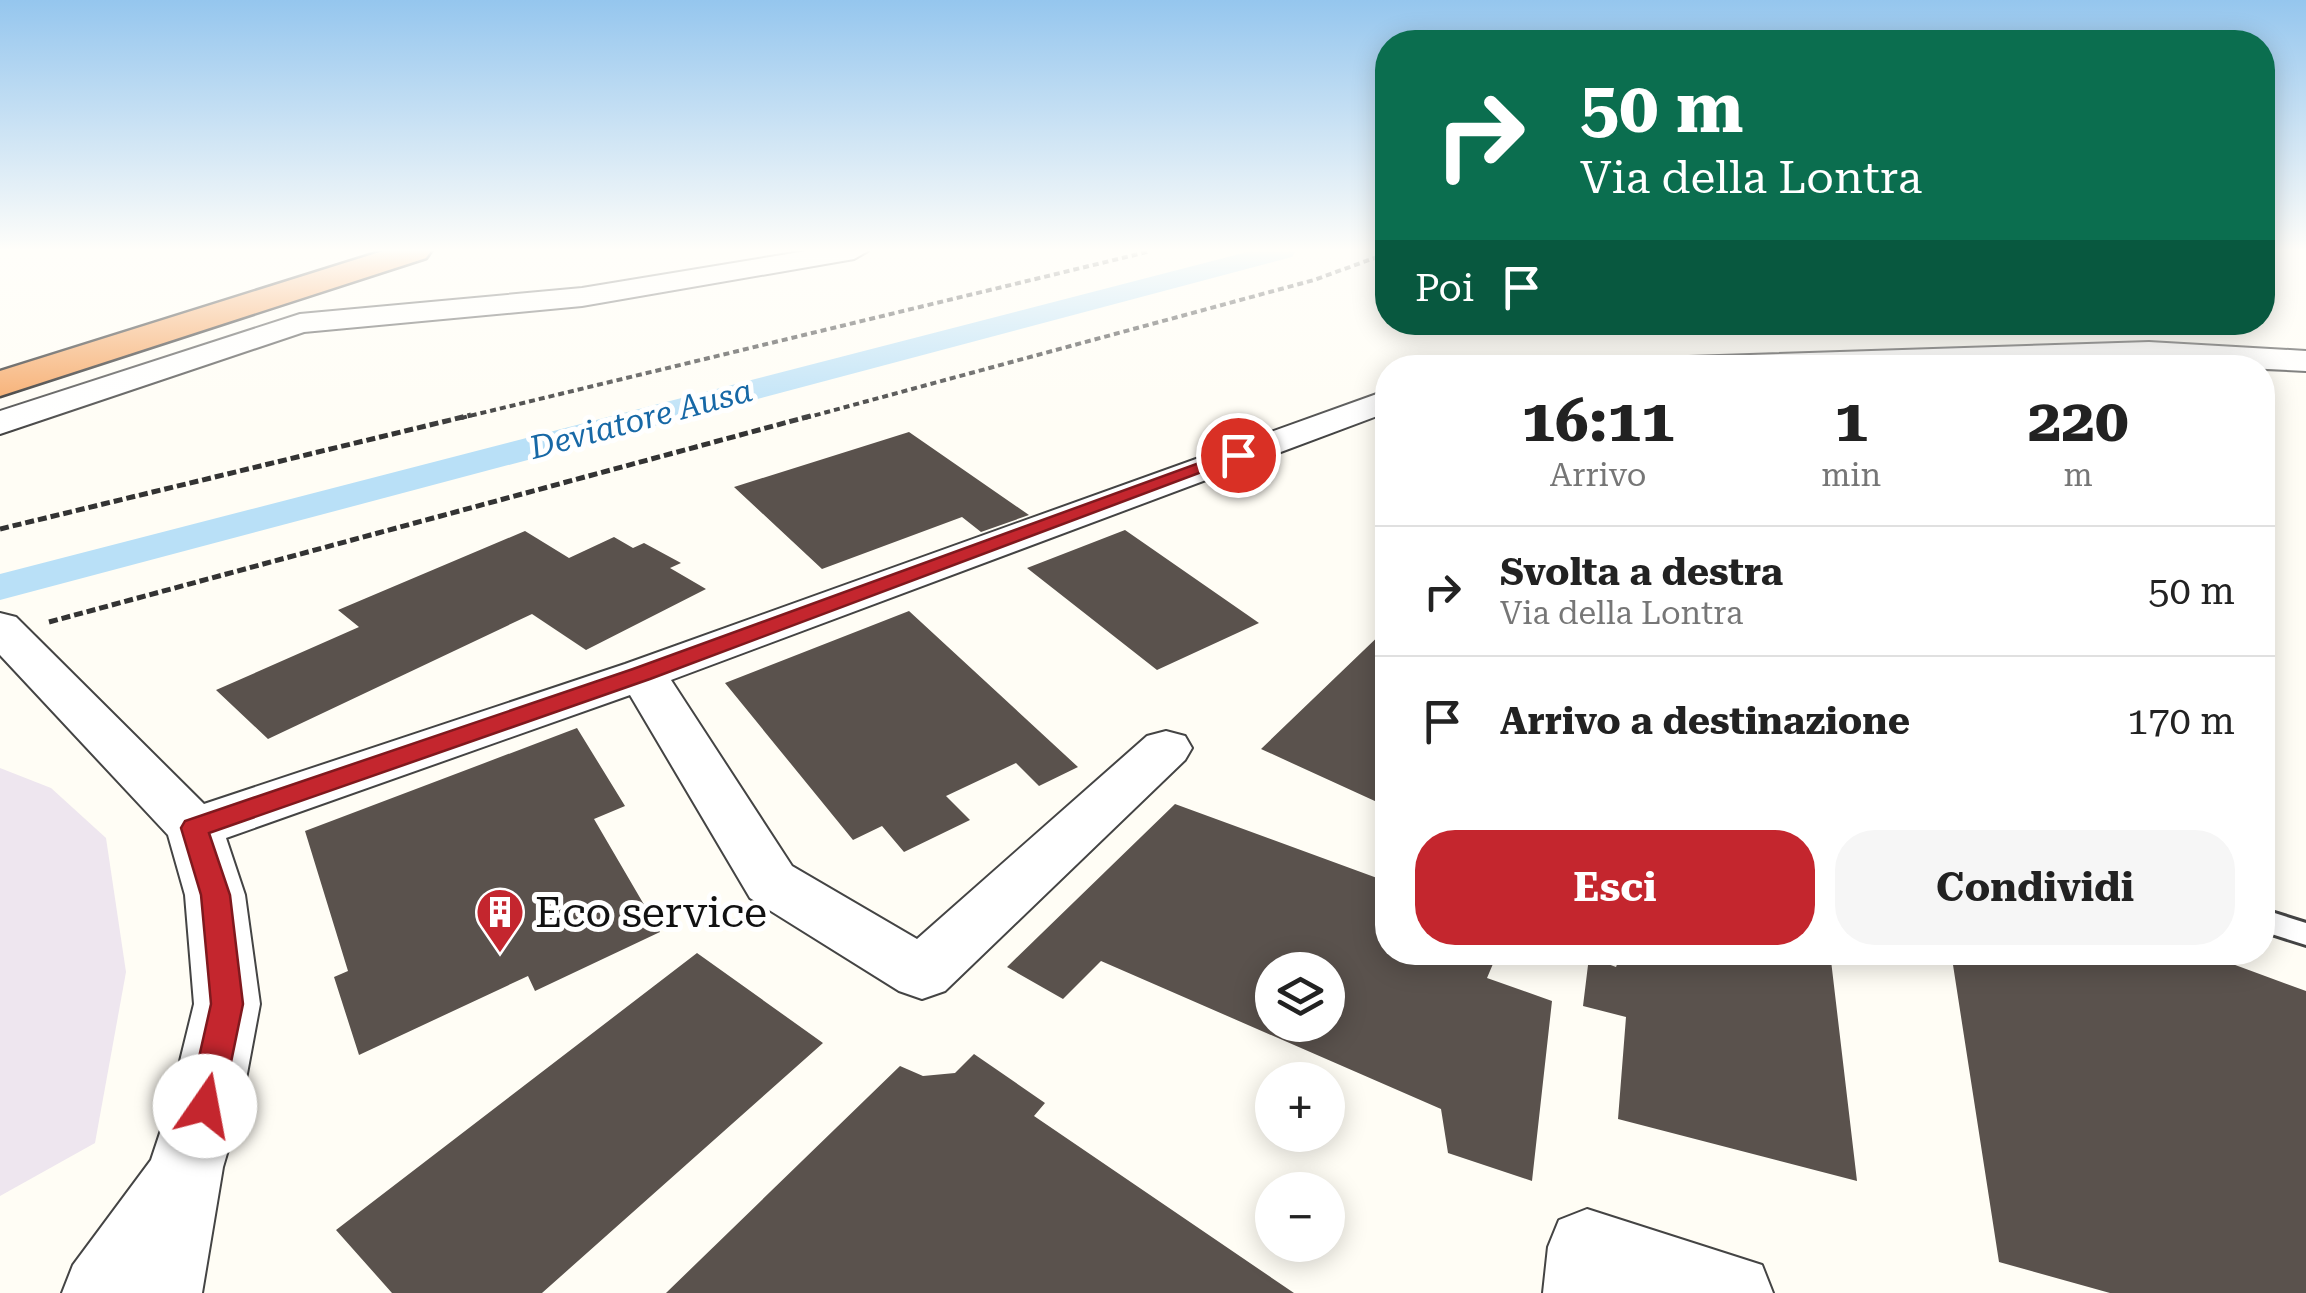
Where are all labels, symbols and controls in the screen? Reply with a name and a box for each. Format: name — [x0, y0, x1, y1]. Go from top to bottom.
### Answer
text: 50 m — [1580, 67, 1744, 149]
icon: right — [1415, 70, 1545, 200]
text: Via della Lontra — [1580, 151, 1922, 204]
icon: arrive — [1494, 260, 1549, 315]
text: Poi — [1415, 266, 1474, 310]
water label: Deviatore Ausa — [525, 371, 756, 467]
text: 16:11 — [1521, 385, 1675, 456]
text: 1 — [1834, 385, 1868, 456]
text: 220 — [2028, 385, 2129, 456]
pin — [1196, 413, 1281, 498]
icon: arrive — [1211, 428, 1266, 483]
text: Arrivo — [1550, 456, 1646, 494]
text: min — [1821, 456, 1881, 494]
text: m — [2064, 456, 2093, 494]
text: Svolta a destra — [1500, 550, 1783, 594]
icon: right — [1415, 564, 1470, 619]
text: 50 m — [2148, 569, 2235, 613]
text: Via della Lontra — [1500, 594, 1743, 632]
icon: arrive — [1415, 694, 1470, 749]
text: Arrivo a destinazione — [1500, 699, 1910, 743]
text: 170 m — [2127, 699, 2235, 743]
button: Esci — [1415, 830, 1815, 945]
button: Condividi — [1835, 830, 2235, 945]
building icon: Eco service — [474, 886, 526, 954]
place label: Eco service — [535, 888, 767, 937]
map controls — [1255, 952, 1345, 1262]
button: layers — [1255, 952, 1345, 1042]
position arrow — [153, 1054, 257, 1158]
button: + — [1255, 1062, 1345, 1152]
button: − — [1255, 1172, 1345, 1262]

